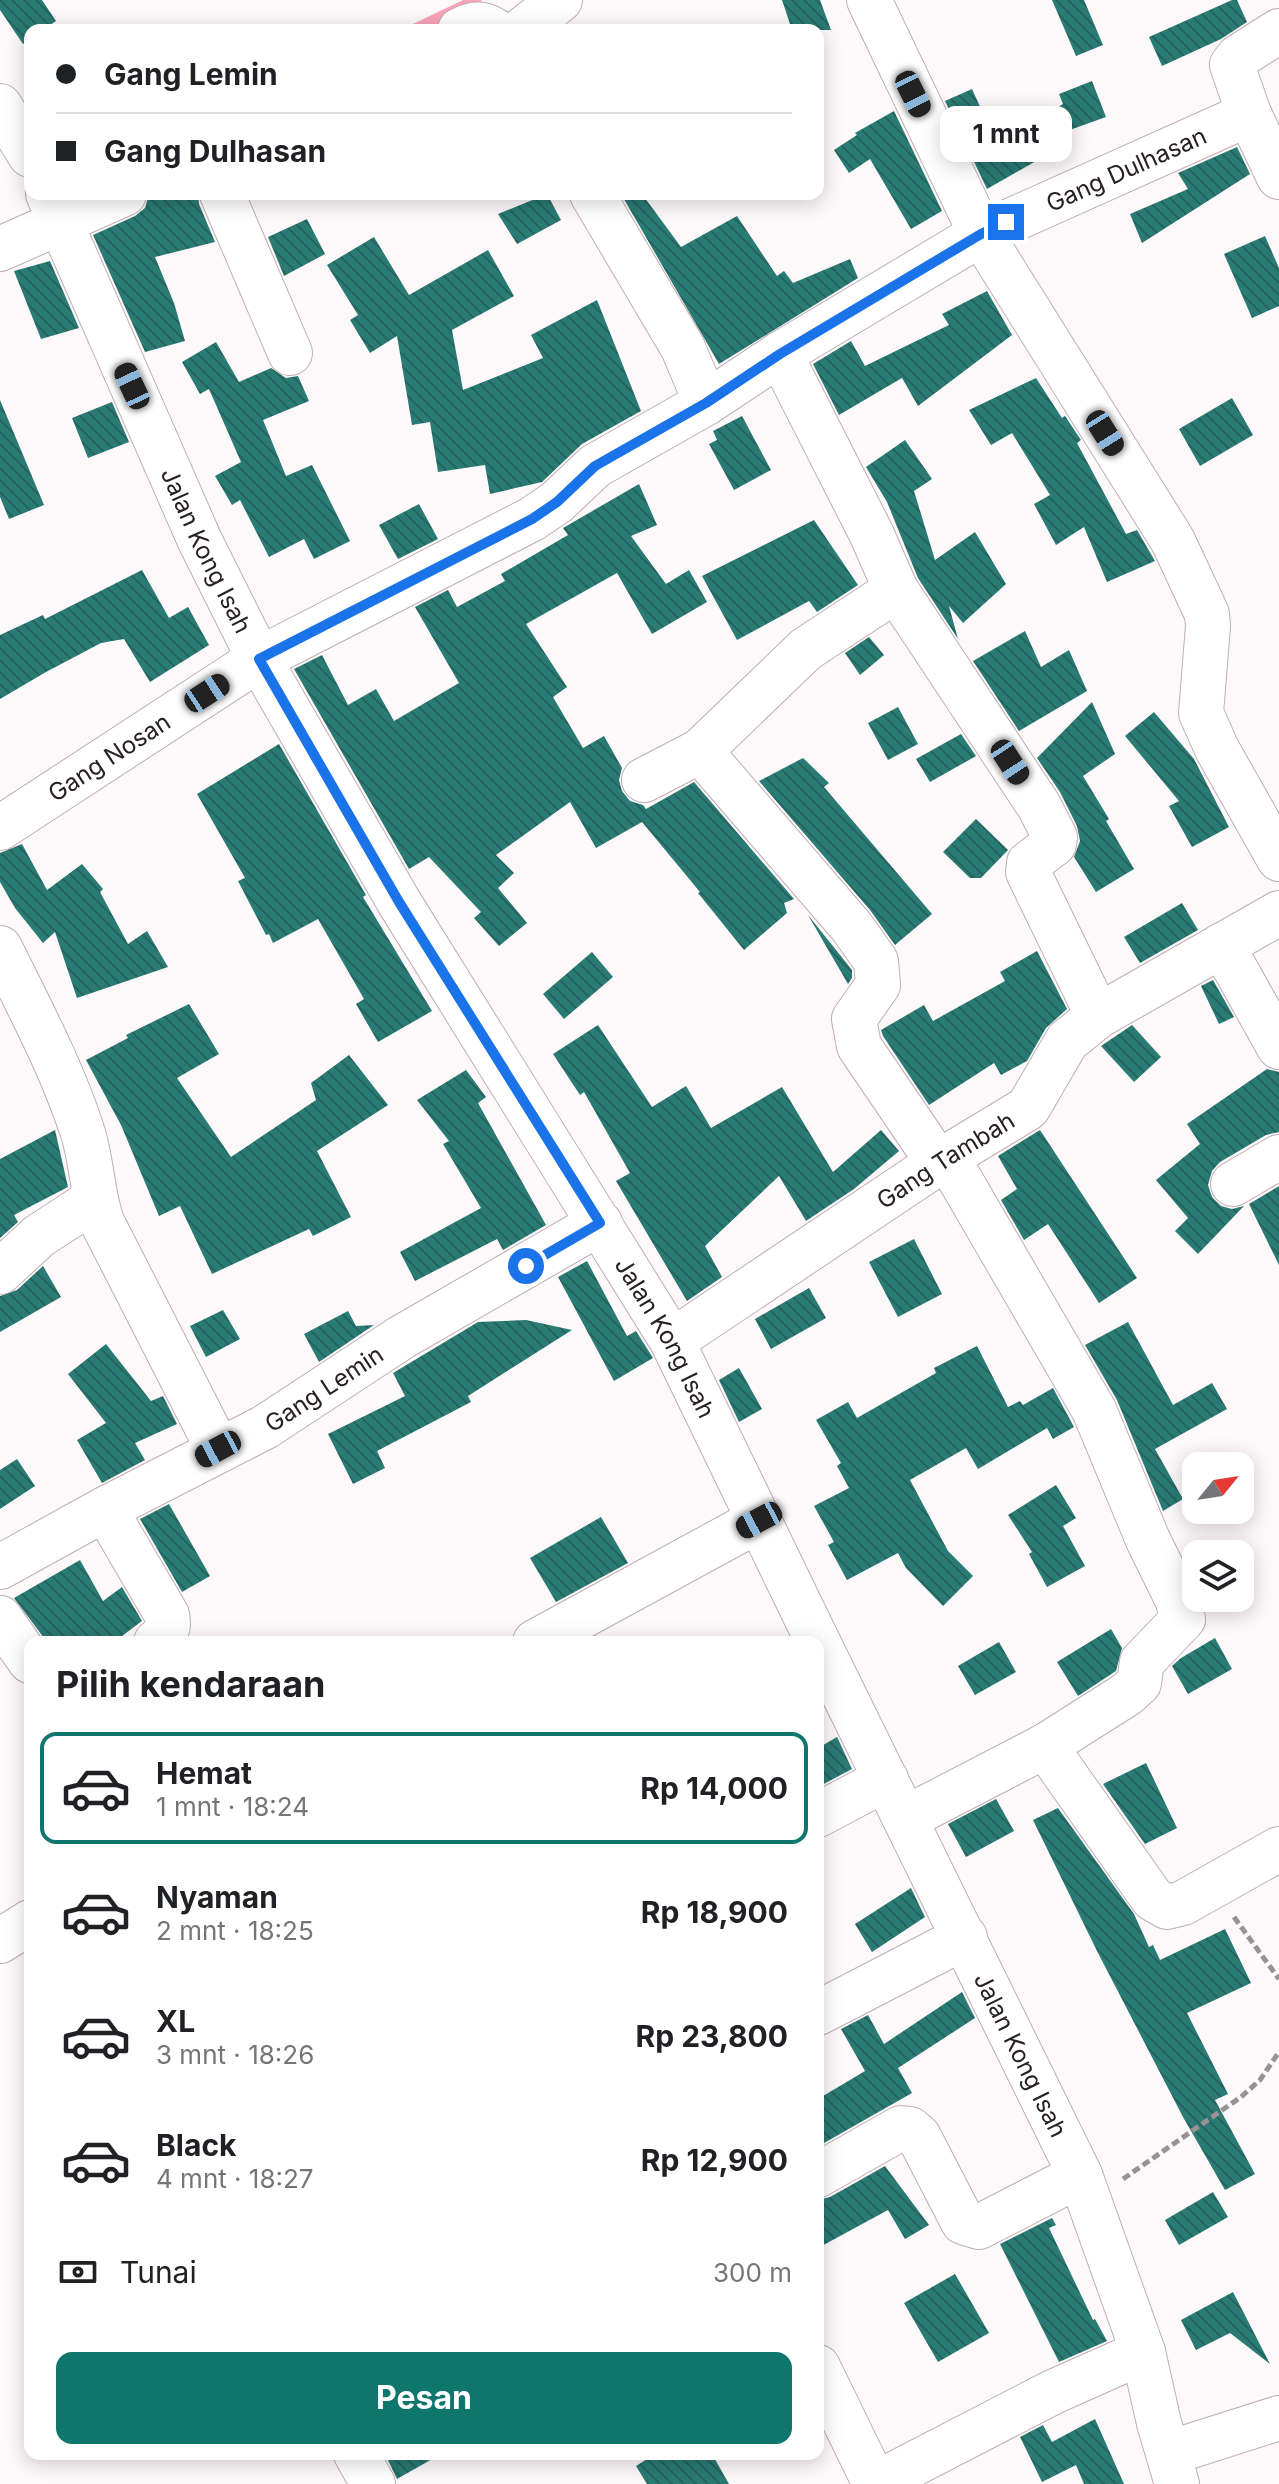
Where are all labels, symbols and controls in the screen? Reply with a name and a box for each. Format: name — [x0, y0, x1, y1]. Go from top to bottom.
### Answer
text: Gang Lemin — [104, 56, 278, 92]
car — [892, 67, 934, 121]
callout: 1 mnt — [940, 106, 1072, 162]
text: 1 mnt — [973, 118, 1039, 149]
street label: Gang Dulhasan — [1041, 121, 1211, 218]
text: Gang Dulhasan — [104, 133, 326, 169]
route end — [988, 204, 1024, 240]
car — [111, 359, 153, 413]
car — [1082, 406, 1128, 460]
street label: Jalan Kong Isah — [155, 463, 258, 638]
car — [180, 670, 234, 716]
street label: Gang Nosan — [42, 707, 175, 807]
car — [987, 735, 1033, 789]
street label: Gang Tambah — [871, 1105, 1020, 1215]
route start — [508, 1248, 544, 1284]
street label: Jalan Kong Isah — [609, 1252, 722, 1423]
street label: Gang Lemin — [259, 1339, 388, 1438]
car — [191, 1427, 245, 1471]
north arrow — [1182, 1452, 1254, 1524]
map controls — [1182, 1452, 1254, 1612]
car — [732, 1498, 786, 1542]
button: layers — [1182, 1540, 1254, 1612]
text: Pilih kendaraan — [56, 1662, 325, 1706]
icon: car — [60, 1752, 132, 1824]
text: Hemat — [156, 1755, 252, 1791]
text: Rp 14,000 — [640, 1770, 788, 1806]
text: 1 mnt · 18:24 — [156, 1791, 309, 1822]
icon: car — [60, 1876, 132, 1948]
text: Nyaman — [156, 1879, 278, 1915]
text: Rp 18,900 — [641, 1894, 788, 1930]
text: 2 mnt · 18:25 — [156, 1915, 314, 1946]
street label: Jalan Kong Isah — [968, 1968, 1074, 2142]
icon: car — [60, 2000, 132, 2072]
text: XL — [156, 2003, 195, 2039]
text: Rp 23,800 — [635, 2018, 788, 2054]
text: 3 mnt · 18:26 — [156, 2039, 314, 2070]
icon: car — [60, 2124, 132, 2196]
text: Black — [156, 2127, 236, 2163]
text: Rp 12,900 — [641, 2142, 788, 2178]
text: 4 mnt · 18:27 — [156, 2163, 314, 2194]
icon: cash — [56, 2250, 100, 2294]
text: Tunai — [120, 2254, 197, 2290]
text: 300 m — [713, 2257, 792, 2288]
button: Pesan — [56, 2352, 792, 2444]

